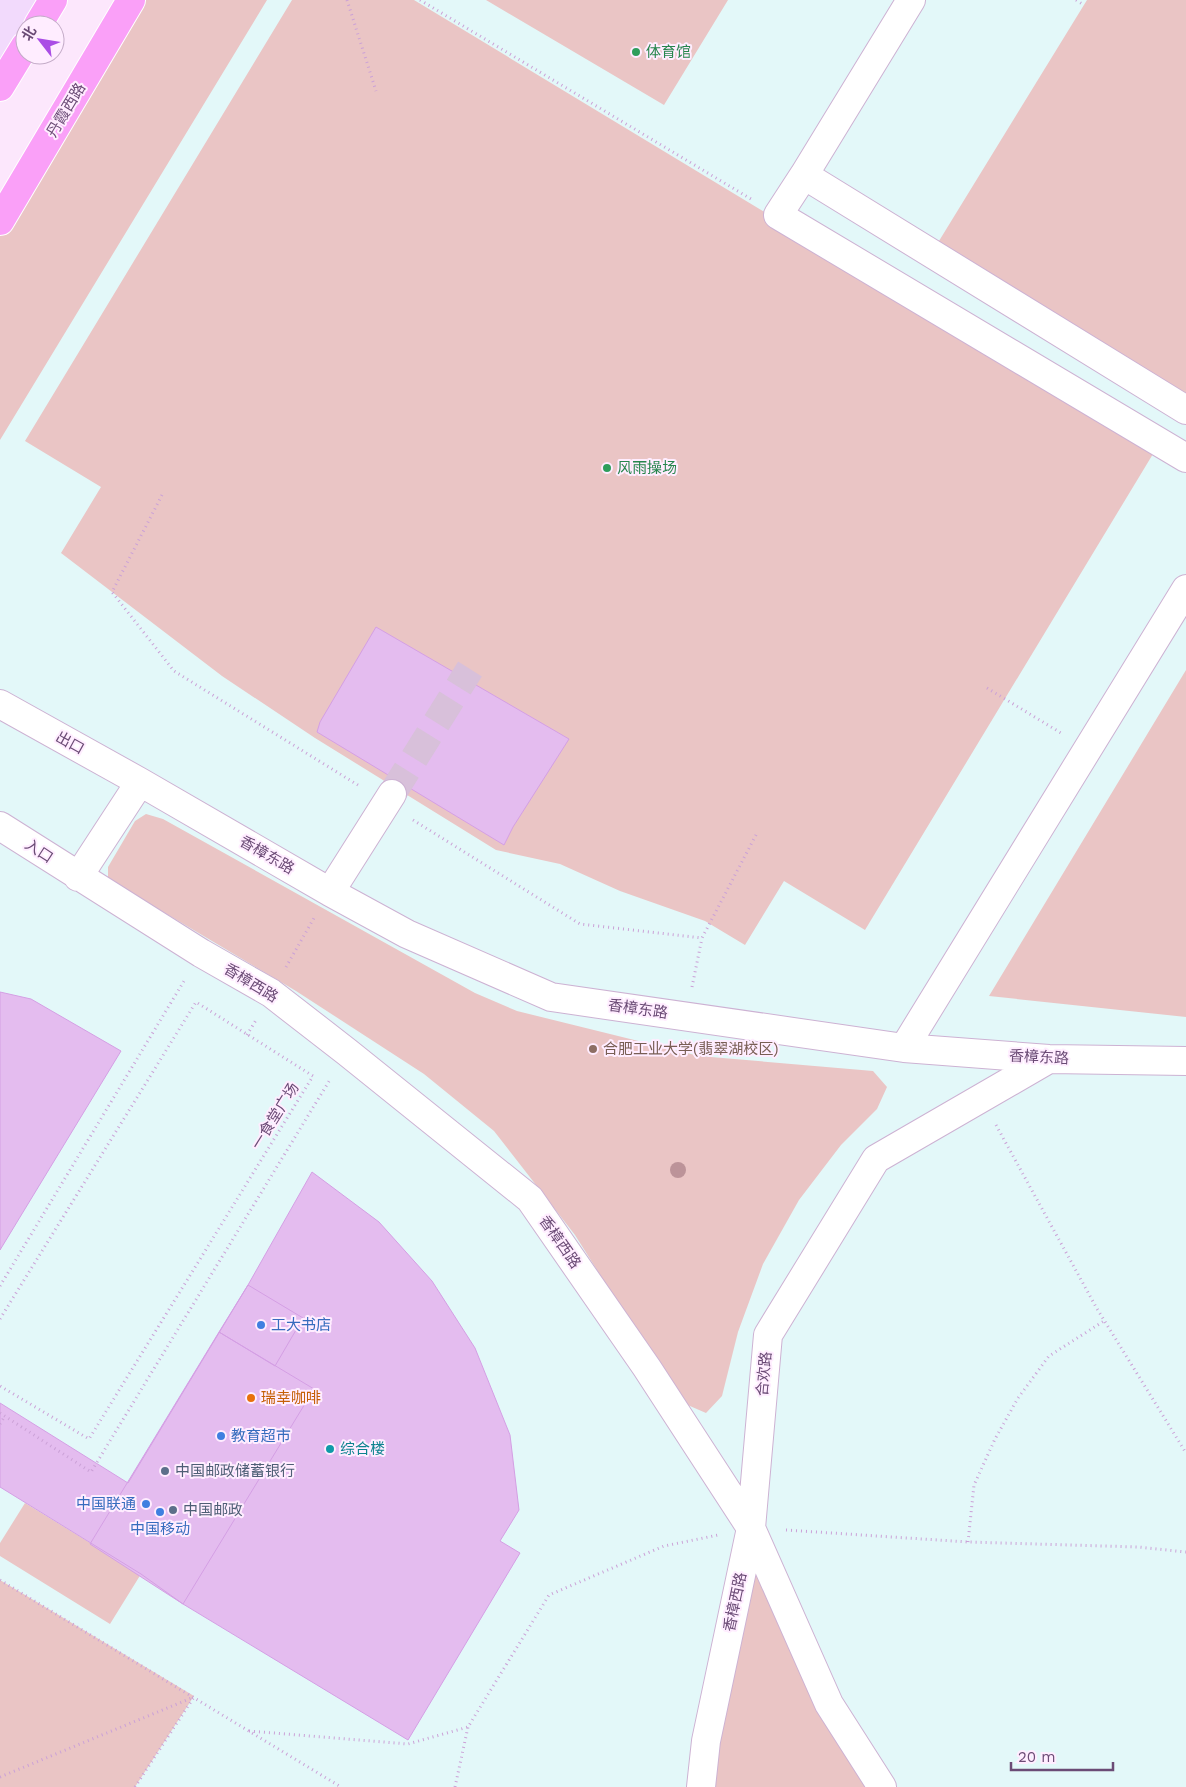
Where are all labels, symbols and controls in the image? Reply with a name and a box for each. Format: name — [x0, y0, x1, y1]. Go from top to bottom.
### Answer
north arrow — [15, 15, 65, 65]
text: 北 — [18, 23, 39, 43]
place label: 体育馆 — [646, 43, 691, 61]
marker: 体育馆 — [630, 46, 642, 58]
street label: 丹霞西路 — [43, 80, 89, 140]
place label: 风雨操场 — [617, 459, 677, 477]
marker: 风雨操场 — [601, 462, 613, 474]
street label: 出口 — [53, 728, 87, 758]
street label: 香樟东路 — [237, 832, 297, 878]
street label: 入口 — [22, 835, 56, 867]
street label: 香樟西路 — [221, 960, 281, 1006]
street label: 香樟东路 — [607, 996, 669, 1022]
place label: 合肥工业大学(翡翠湖校区) — [603, 1040, 779, 1058]
marker: 合肥工业大学(翡翠湖校区) — [587, 1043, 599, 1055]
street label: 香樟东路 — [1009, 1046, 1069, 1068]
street label: 一食堂广场 — [247, 1079, 303, 1153]
street label: 香樟西路 — [535, 1212, 585, 1272]
place label: 工大书店 — [271, 1316, 331, 1334]
marker: 工大书店 — [255, 1319, 267, 1331]
street label: 合欢路 — [753, 1351, 775, 1397]
place label: 瑞幸咖啡 — [261, 1389, 321, 1407]
marker: 瑞幸咖啡 — [245, 1392, 257, 1404]
place label: 教育超市 — [231, 1427, 291, 1445]
marker: 教育超市 — [215, 1430, 227, 1442]
place label: 综合楼 — [340, 1440, 385, 1458]
marker: 综合楼 — [324, 1443, 336, 1455]
place label: 中国邮政储蓄银行 — [175, 1462, 295, 1480]
marker: 中国邮政储蓄银行 — [159, 1465, 171, 1477]
place label: 中国联通 — [76, 1495, 136, 1513]
marker: 中国联通 — [140, 1498, 152, 1510]
place label: 中国邮政 — [183, 1501, 243, 1519]
marker: 中国邮政 — [167, 1504, 179, 1516]
marker: 中国移动 — [154, 1506, 166, 1518]
place label: 中国移动 — [130, 1520, 190, 1538]
street label: 香樟西路 — [720, 1571, 750, 1633]
scale bar — [1011, 1740, 1114, 1772]
text: 20 m — [1018, 1748, 1056, 1766]

